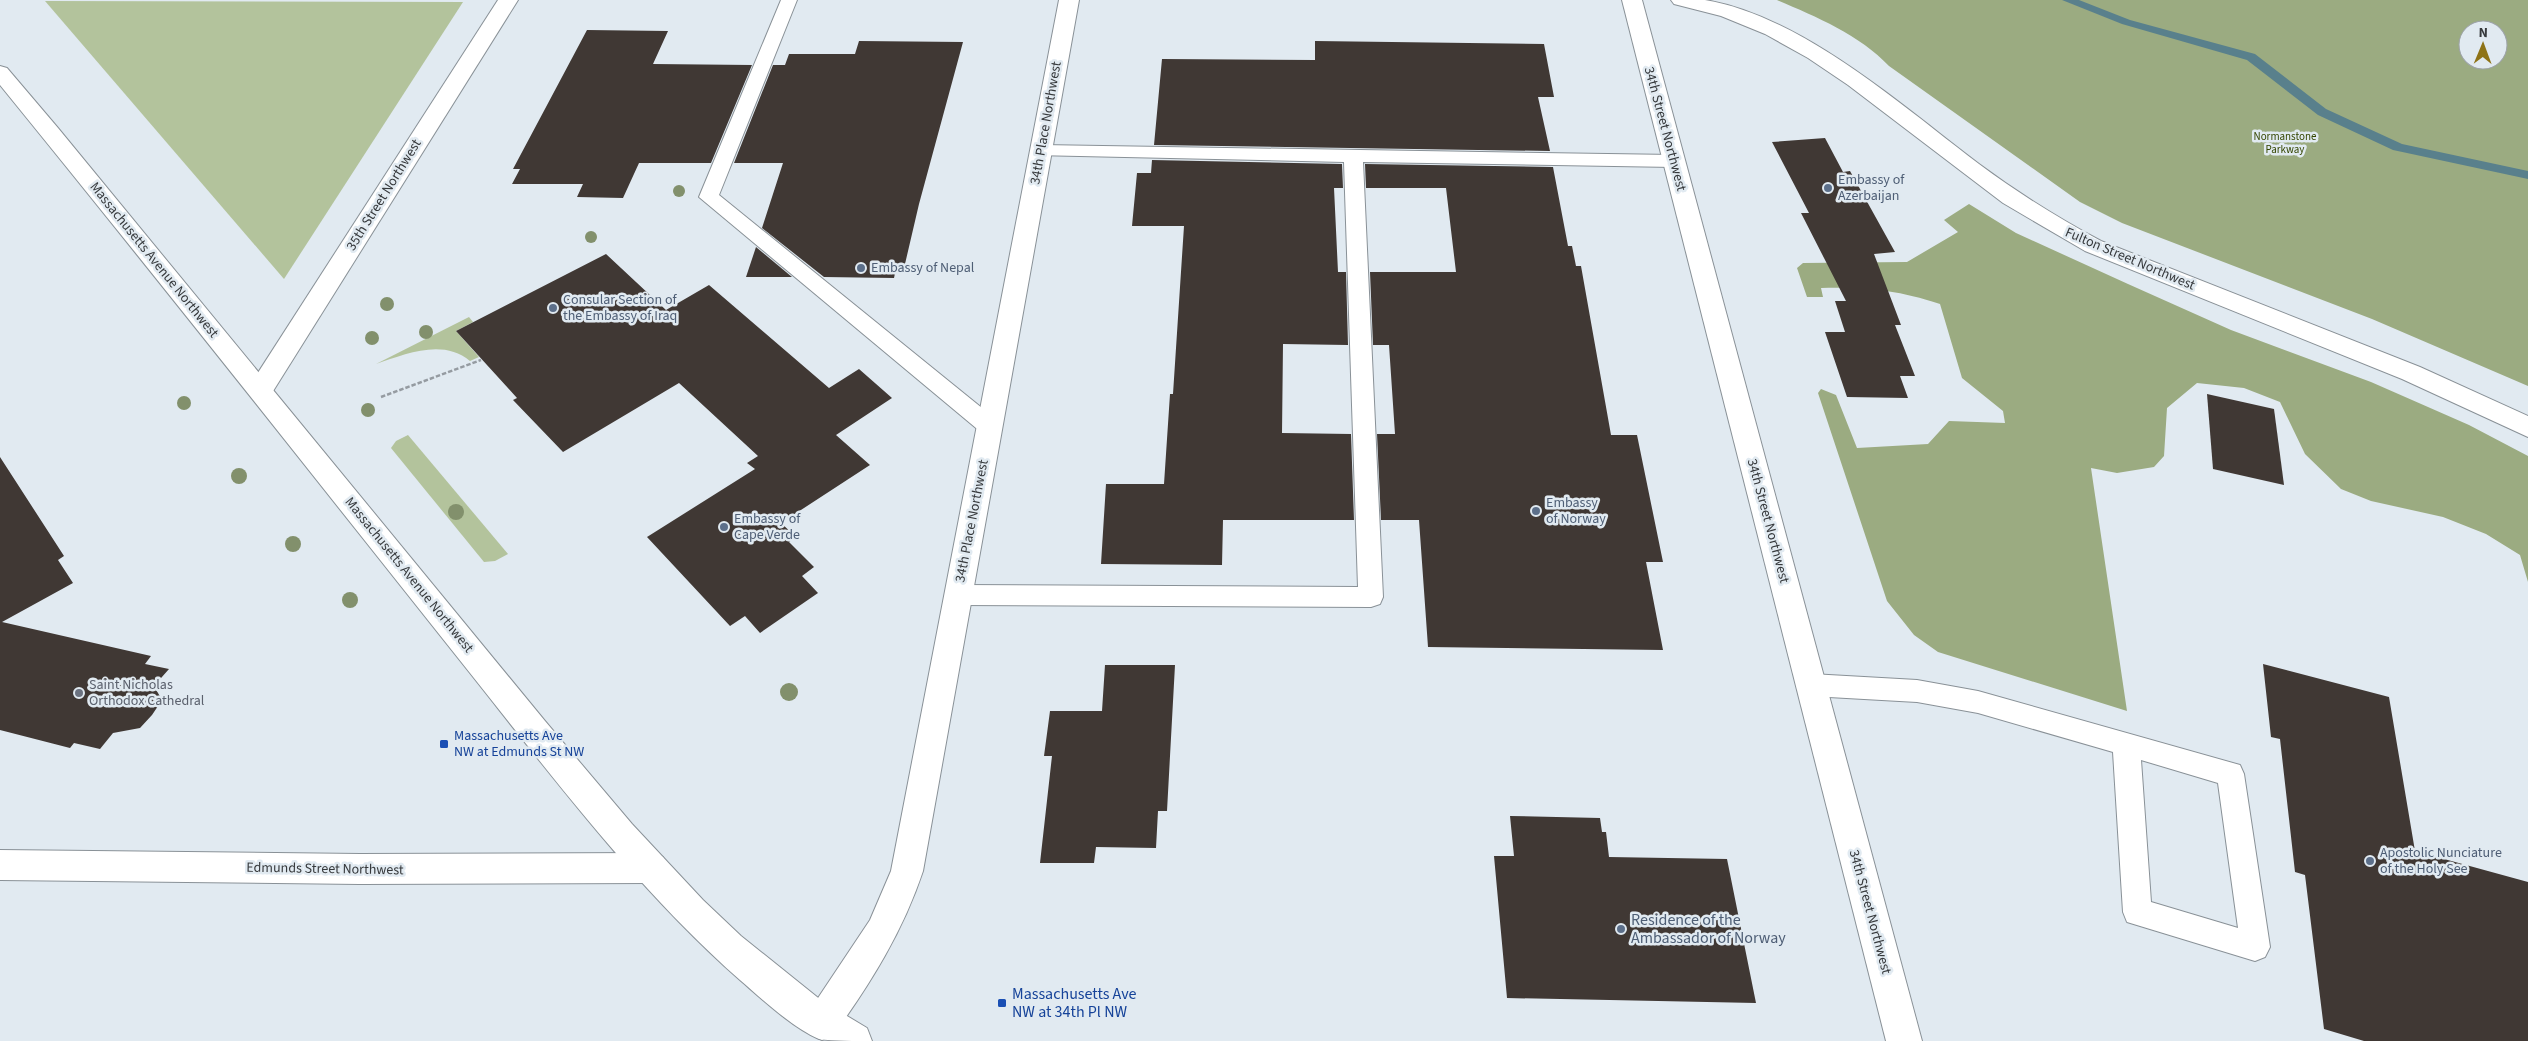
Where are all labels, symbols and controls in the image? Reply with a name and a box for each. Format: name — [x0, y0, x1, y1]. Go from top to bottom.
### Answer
north arrow — [2458, 20, 2508, 70]
text: N — [2478, 23, 2488, 43]
street label: 34th Place Northwest — [1025, 60, 1067, 186]
street label: 34th Street Northwest — [1639, 65, 1691, 194]
park label: Normanstone Parkway — [2254, 129, 2317, 157]
street label: 35th Street Northwest — [342, 135, 427, 255]
place label: Embassy of Azerbaijan — [1838, 170, 1905, 206]
street label: Massachusetts Avenue Northwest — [85, 178, 223, 342]
marker: Embassy of Azerbaijan — [1822, 182, 1834, 194]
street label: Fulton Street Northwest — [2062, 223, 2198, 296]
place label: Embassy of Nepal — [871, 258, 975, 278]
marker: Embassy of Nepal — [855, 262, 867, 274]
place label: Consular Section of the Embassy of Iraq — [563, 290, 677, 326]
marker: Consular Section of the Embassy of Iraq — [547, 302, 559, 314]
street label: 34th Street Northwest — [1742, 457, 1794, 586]
street label: 34th Place Northwest — [950, 458, 994, 584]
street label: Massachusetts Avenue Northwest — [340, 493, 478, 657]
place label: Embassy of Norway — [1546, 493, 1606, 529]
marker: Embassy of Norway — [1530, 505, 1542, 517]
place label: Embassy of Cape Verde — [734, 509, 801, 545]
marker: Embassy of Cape Verde — [718, 521, 730, 533]
place label: Saint Nicholas Orthodox Cathedral — [89, 675, 205, 711]
marker: Saint Nicholas Orthodox Cathedral — [73, 687, 85, 699]
place label: Massachusetts Ave NW at Edmunds St NW — [454, 726, 584, 762]
marker: Massachusetts Ave NW at Edmunds St NW — [438, 738, 450, 750]
place label: Apostolic Nunciature of the Holy See — [2380, 843, 2502, 879]
street label: 34th Street Northwest — [1844, 848, 1896, 977]
marker: Apostolic Nunciature of the Holy See — [2364, 855, 2376, 867]
street label: Edmunds Street Northwest — [246, 858, 404, 880]
place label: Residence of the Ambassador of Norway — [1631, 909, 1786, 949]
marker: Residence of the Ambassador of Norway — [1615, 923, 1627, 935]
place label: Massachusetts Ave NW at 34th Pl NW — [1012, 983, 1137, 1023]
marker: Massachusetts Ave NW at 34th Pl NW — [996, 997, 1008, 1009]

